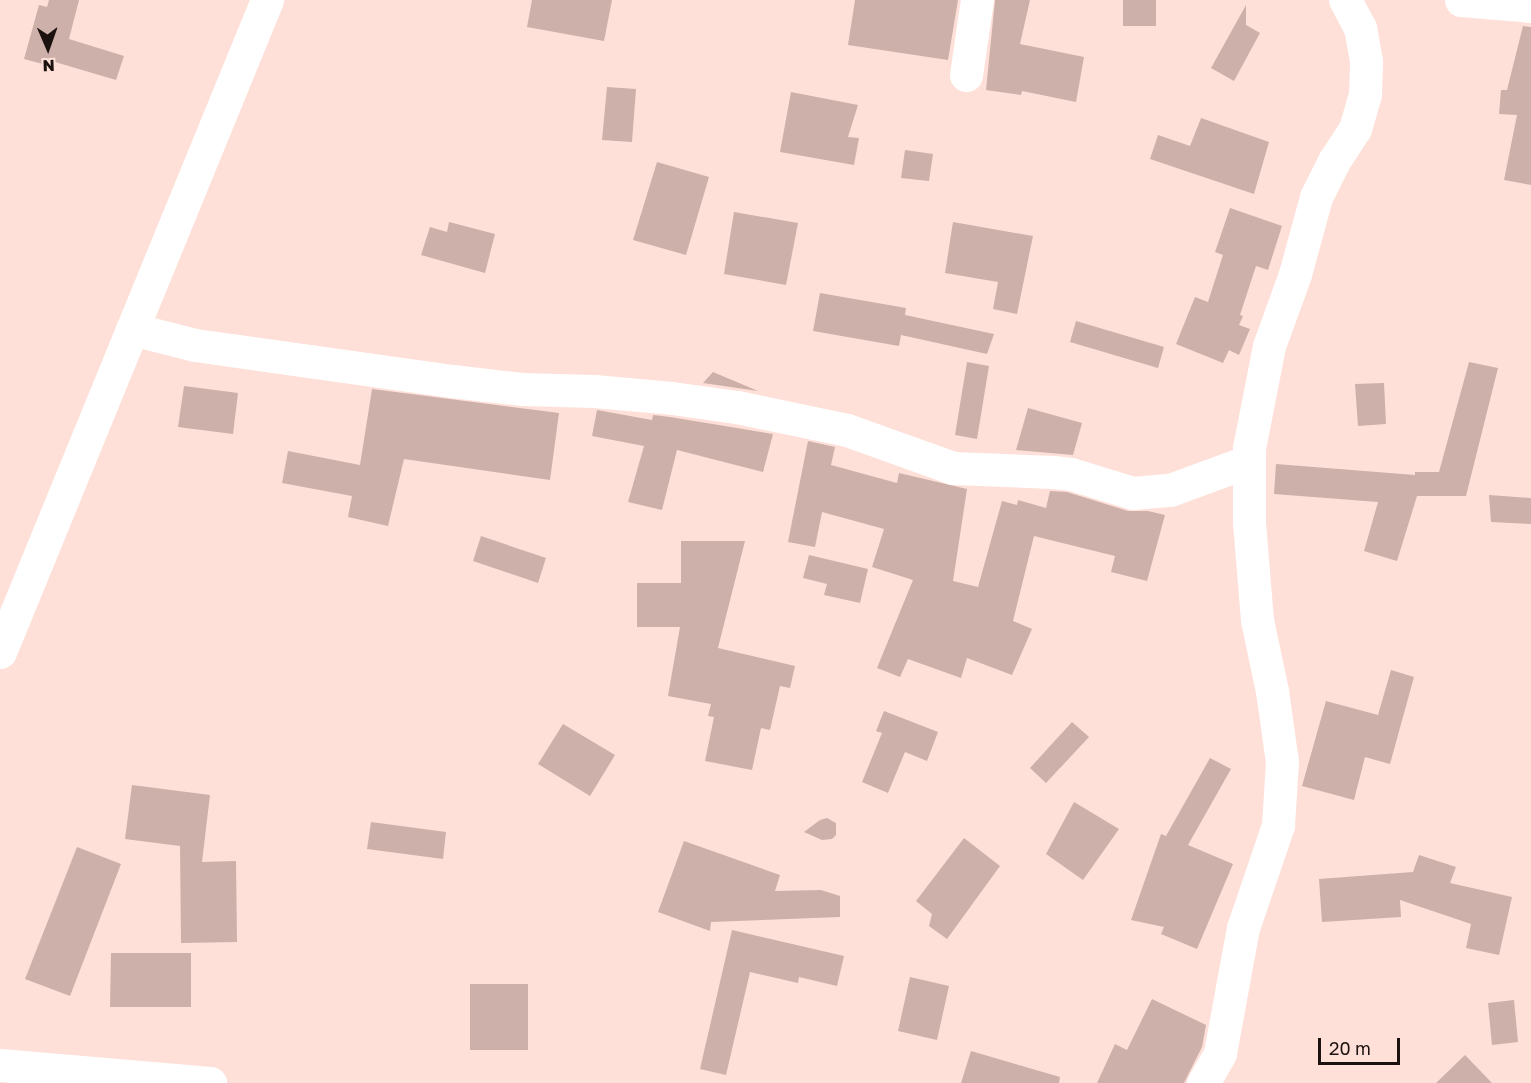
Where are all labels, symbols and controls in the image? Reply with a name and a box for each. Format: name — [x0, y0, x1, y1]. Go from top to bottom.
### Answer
north arrow — [18, 18, 78, 78]
text: N — [42, 56, 55, 76]
scale bar — [1321, 1026, 1404, 1064]
text: 20 m — [1329, 1037, 1371, 1059]

